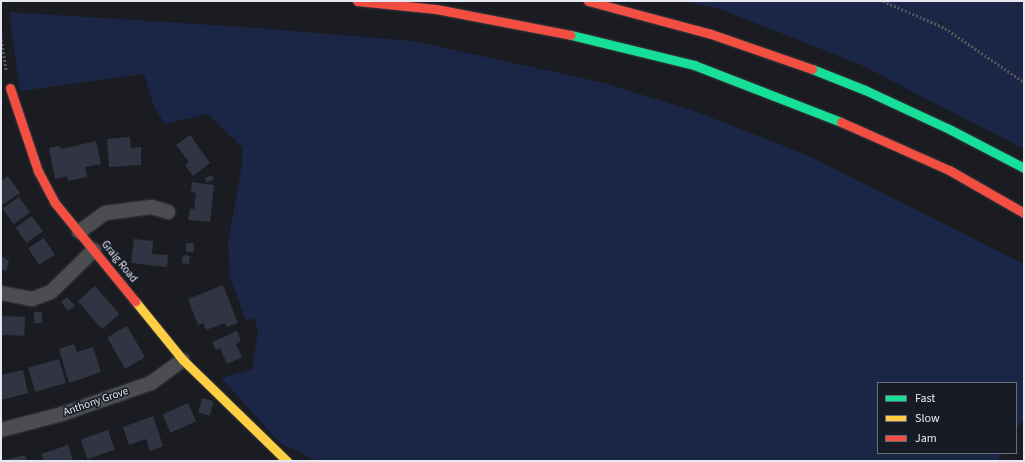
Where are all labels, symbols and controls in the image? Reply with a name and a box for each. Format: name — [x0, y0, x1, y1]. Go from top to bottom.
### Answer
street label: Graig Road — [98, 238, 140, 286]
legend — [877, 382, 1017, 454]
street label: Anthony Grove — [62, 385, 130, 419]
text: Fast — [915, 390, 935, 407]
text: Slow — [915, 410, 940, 427]
text: Jam — [915, 430, 937, 447]

